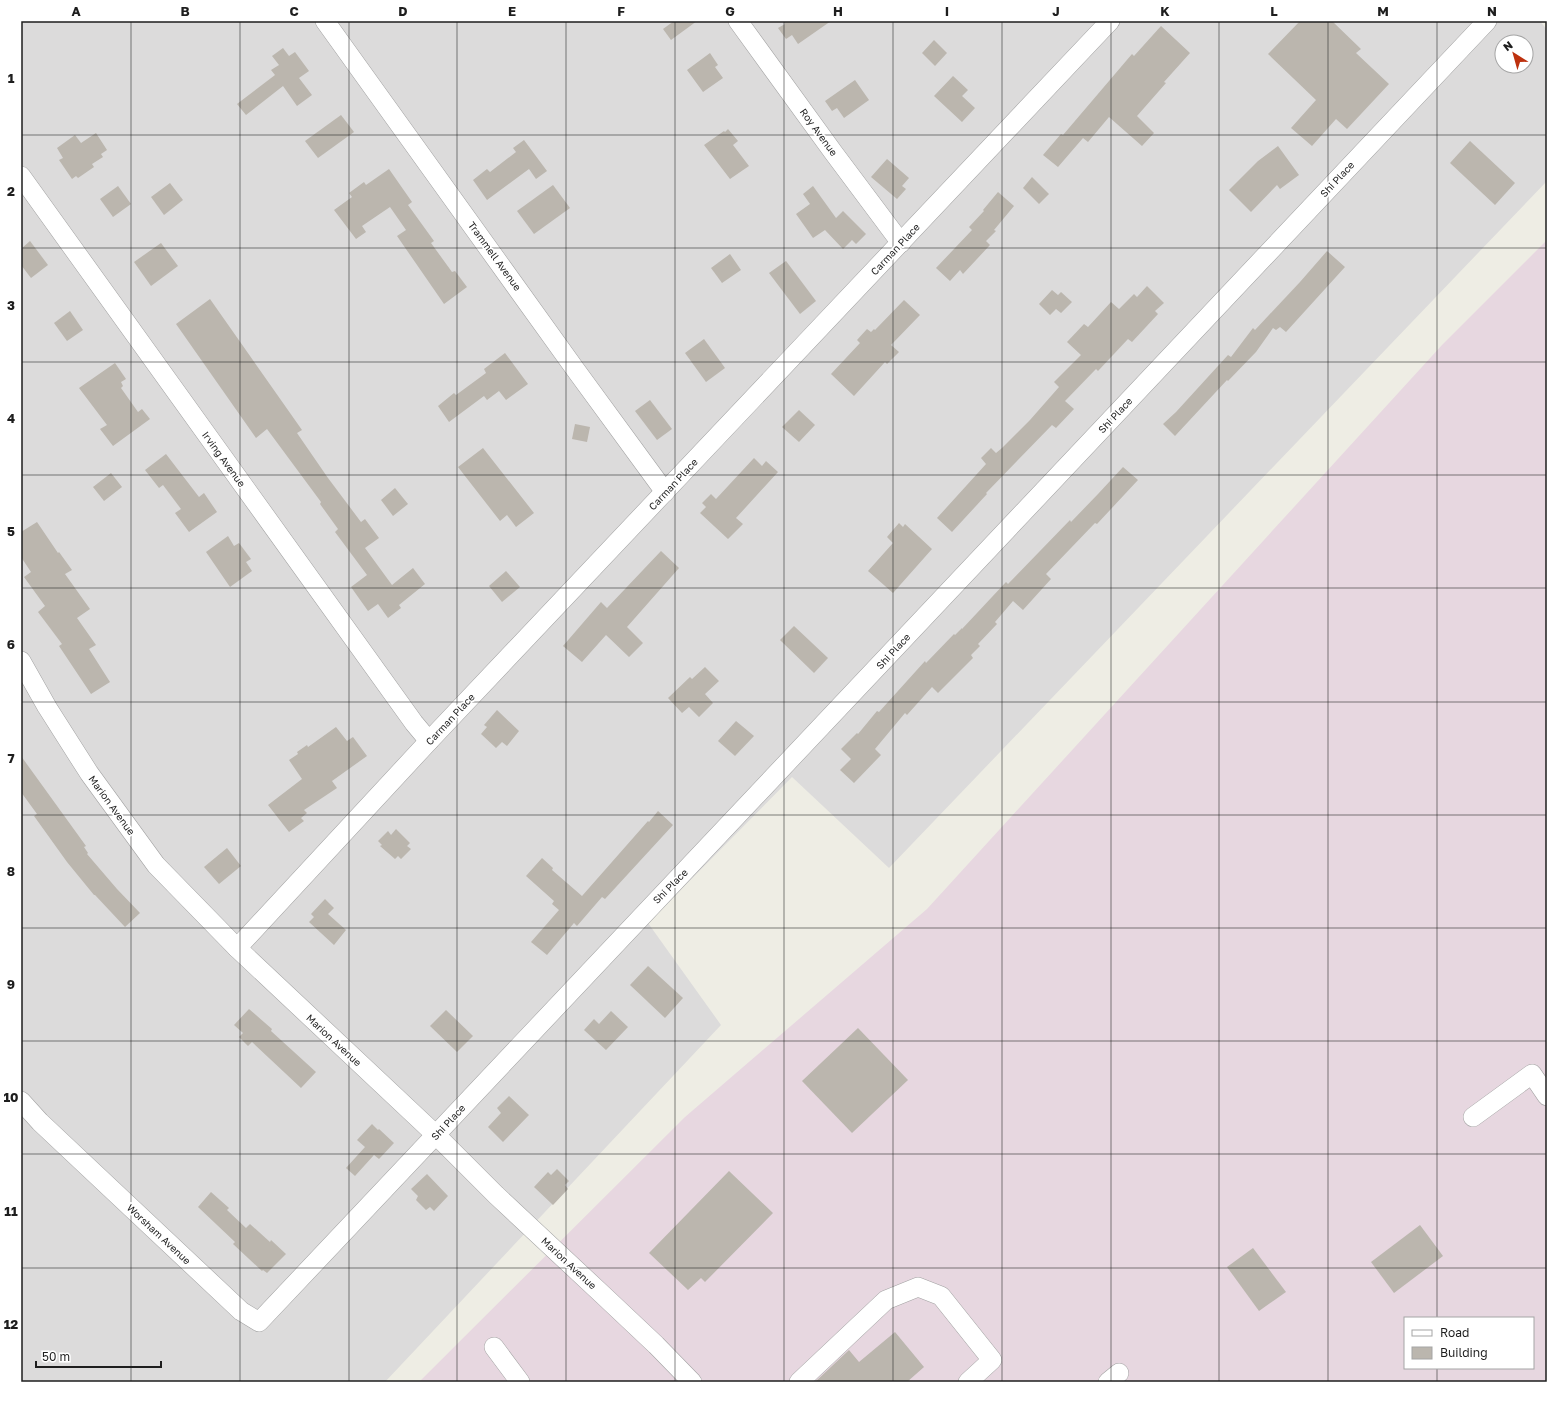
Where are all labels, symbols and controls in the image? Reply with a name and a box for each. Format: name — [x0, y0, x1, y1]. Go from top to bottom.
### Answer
text: A — [71, 3, 81, 19]
text: B — [180, 3, 190, 19]
text: C — [289, 3, 299, 19]
text: D — [398, 3, 408, 19]
text: E — [508, 3, 516, 19]
text: F — [617, 3, 625, 19]
text: G — [725, 3, 735, 19]
text: H — [833, 3, 843, 19]
text: I — [945, 3, 949, 19]
text: J — [1052, 3, 1060, 19]
text: K — [1160, 3, 1170, 19]
text: L — [1270, 3, 1278, 19]
text: M — [1377, 3, 1389, 19]
text: N — [1487, 3, 1497, 19]
north arrow — [1494, 34, 1534, 74]
text: N — [1500, 38, 1515, 53]
text: 1 — [8, 70, 15, 86]
street label: Roy Avenue — [798, 106, 840, 158]
street label: Shi Place — [1317, 159, 1357, 199]
text: 2 — [7, 183, 15, 199]
street label: Trammell Avenue — [466, 219, 524, 293]
street label: Carman Place — [868, 221, 922, 277]
text: 3 — [7, 297, 15, 313]
street label: Shi Place — [1095, 395, 1135, 435]
text: 4 — [7, 410, 15, 426]
street label: Irving Avenue — [200, 429, 248, 489]
street label: Carman Place — [646, 456, 700, 512]
text: 5 — [7, 523, 15, 539]
street label: Shi Place — [873, 631, 913, 671]
text: 6 — [7, 636, 15, 652]
street label: Carman Place — [423, 691, 477, 747]
text: 7 — [7, 750, 15, 766]
street label: Marion Avenue — [86, 773, 138, 837]
text: 8 — [7, 863, 15, 879]
street label: Shi Place — [650, 866, 690, 906]
text: 9 — [7, 976, 15, 992]
street label: Marion Avenue — [304, 1011, 364, 1069]
text: 10 — [3, 1089, 19, 1105]
street label: Shi Place — [428, 1102, 468, 1142]
street label: Worsham Avenue — [125, 1201, 194, 1267]
text: 11 — [4, 1203, 18, 1219]
street label: Marion Avenue — [539, 1234, 599, 1292]
text: 12 — [4, 1316, 18, 1332]
legend — [1404, 1317, 1534, 1369]
text: Road — [1440, 1325, 1469, 1340]
scale bar — [36, 1343, 161, 1369]
text: Building — [1440, 1345, 1488, 1360]
text: 50 m — [42, 1349, 70, 1364]

